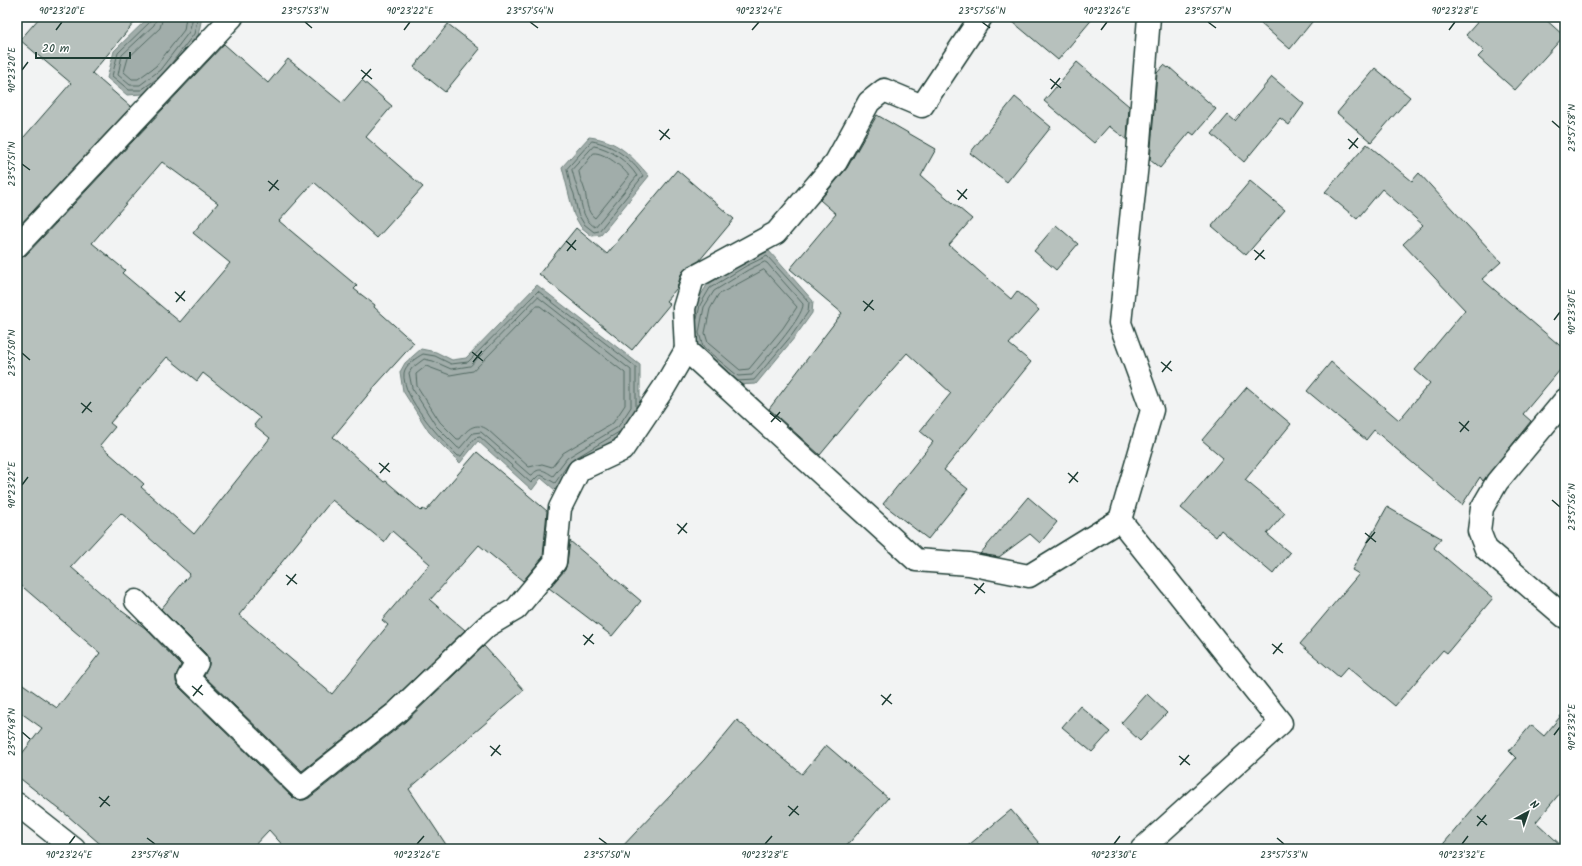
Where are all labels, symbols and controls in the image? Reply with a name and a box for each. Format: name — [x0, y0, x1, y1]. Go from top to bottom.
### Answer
text: 90°23'20"E — [39, 3, 86, 19]
text: 23°57'53"N — [281, 3, 329, 19]
text: 90°23'22"E — [386, 3, 435, 19]
text: 23°57'54"N — [506, 3, 554, 19]
text: 90°23'24"E — [736, 3, 784, 19]
text: 23°57'56"N — [958, 3, 1006, 19]
text: 90°23'26"E — [1084, 3, 1132, 19]
text: 23°57'57"N — [1185, 3, 1231, 19]
text: 90°23'28"E — [1431, 3, 1480, 19]
scale bar — [36, 34, 130, 60]
text: 20 m — [42, 39, 70, 58]
text: 90°23'20"E — [4, 46, 20, 93]
text: 23°57'58"N — [1564, 104, 1580, 152]
text: 23°57'51"N — [4, 141, 20, 186]
text: 90°23'30"E — [1564, 288, 1580, 335]
text: 23°57'50"N — [4, 329, 20, 376]
text: 90°23'22"E — [4, 460, 20, 509]
text: 23°57'56"N — [1564, 483, 1580, 531]
text: 90°23'32"E — [1564, 702, 1580, 750]
text: 23°57'48"N — [4, 708, 20, 756]
north arrow — [1508, 792, 1548, 832]
text: N — [1525, 796, 1542, 814]
text: 90°23'24"E — [46, 847, 94, 863]
text: 23°57'48"N — [131, 847, 179, 863]
text: 90°23'26"E — [394, 847, 442, 863]
text: 23°57'50"N — [584, 847, 631, 863]
text: 90°23'28"E — [741, 847, 790, 863]
text: 90°23'30"E — [1091, 847, 1138, 863]
text: 23°57'53"N — [1260, 847, 1308, 863]
text: 90°23'32"E — [1439, 847, 1487, 863]

